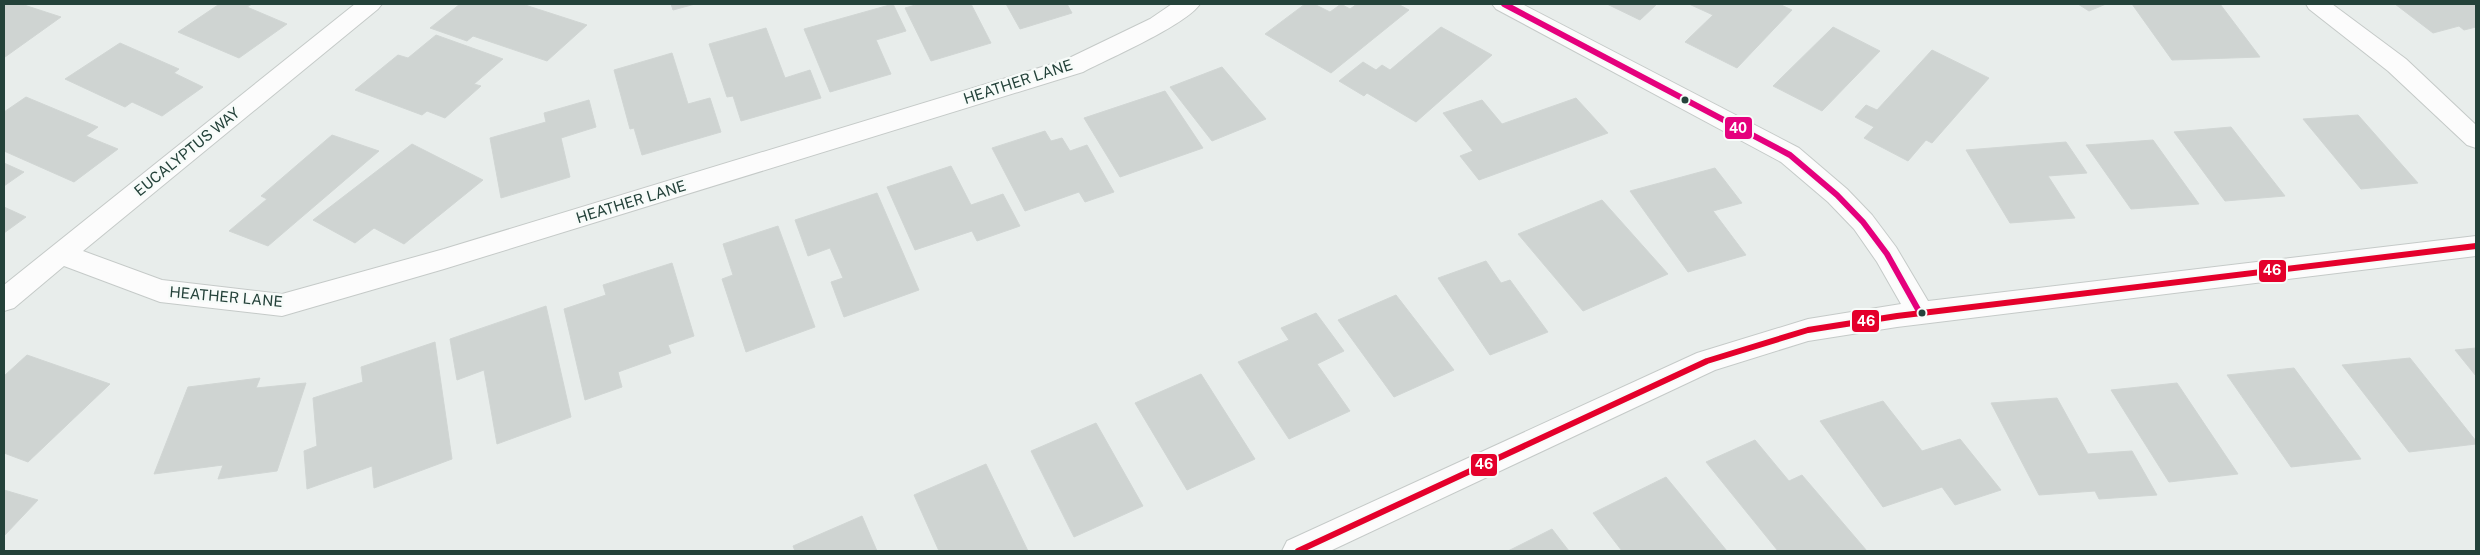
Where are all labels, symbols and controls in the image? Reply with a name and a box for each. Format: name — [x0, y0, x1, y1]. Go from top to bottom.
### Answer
street label: HEATHER LANE — [961, 56, 1075, 107]
unlabelled marker — [1680, 95, 1690, 105]
street label: EUCALYPTUS WAY — [131, 104, 243, 199]
line badge: 40 — [1724, 116, 1753, 140]
text: 40 — [1729, 120, 1747, 136]
street label: HEATHER LANE — [574, 177, 688, 226]
line badge: 46 — [2258, 259, 2287, 283]
text: 46 — [2263, 262, 2281, 278]
street label: HEATHER LANE — [169, 283, 283, 310]
unlabelled marker — [1917, 308, 1927, 318]
line badge: 46 — [1851, 309, 1880, 333]
text: 46 — [1857, 313, 1875, 329]
line badge: 46 — [1470, 453, 1498, 477]
text: 46 — [1475, 456, 1493, 472]

